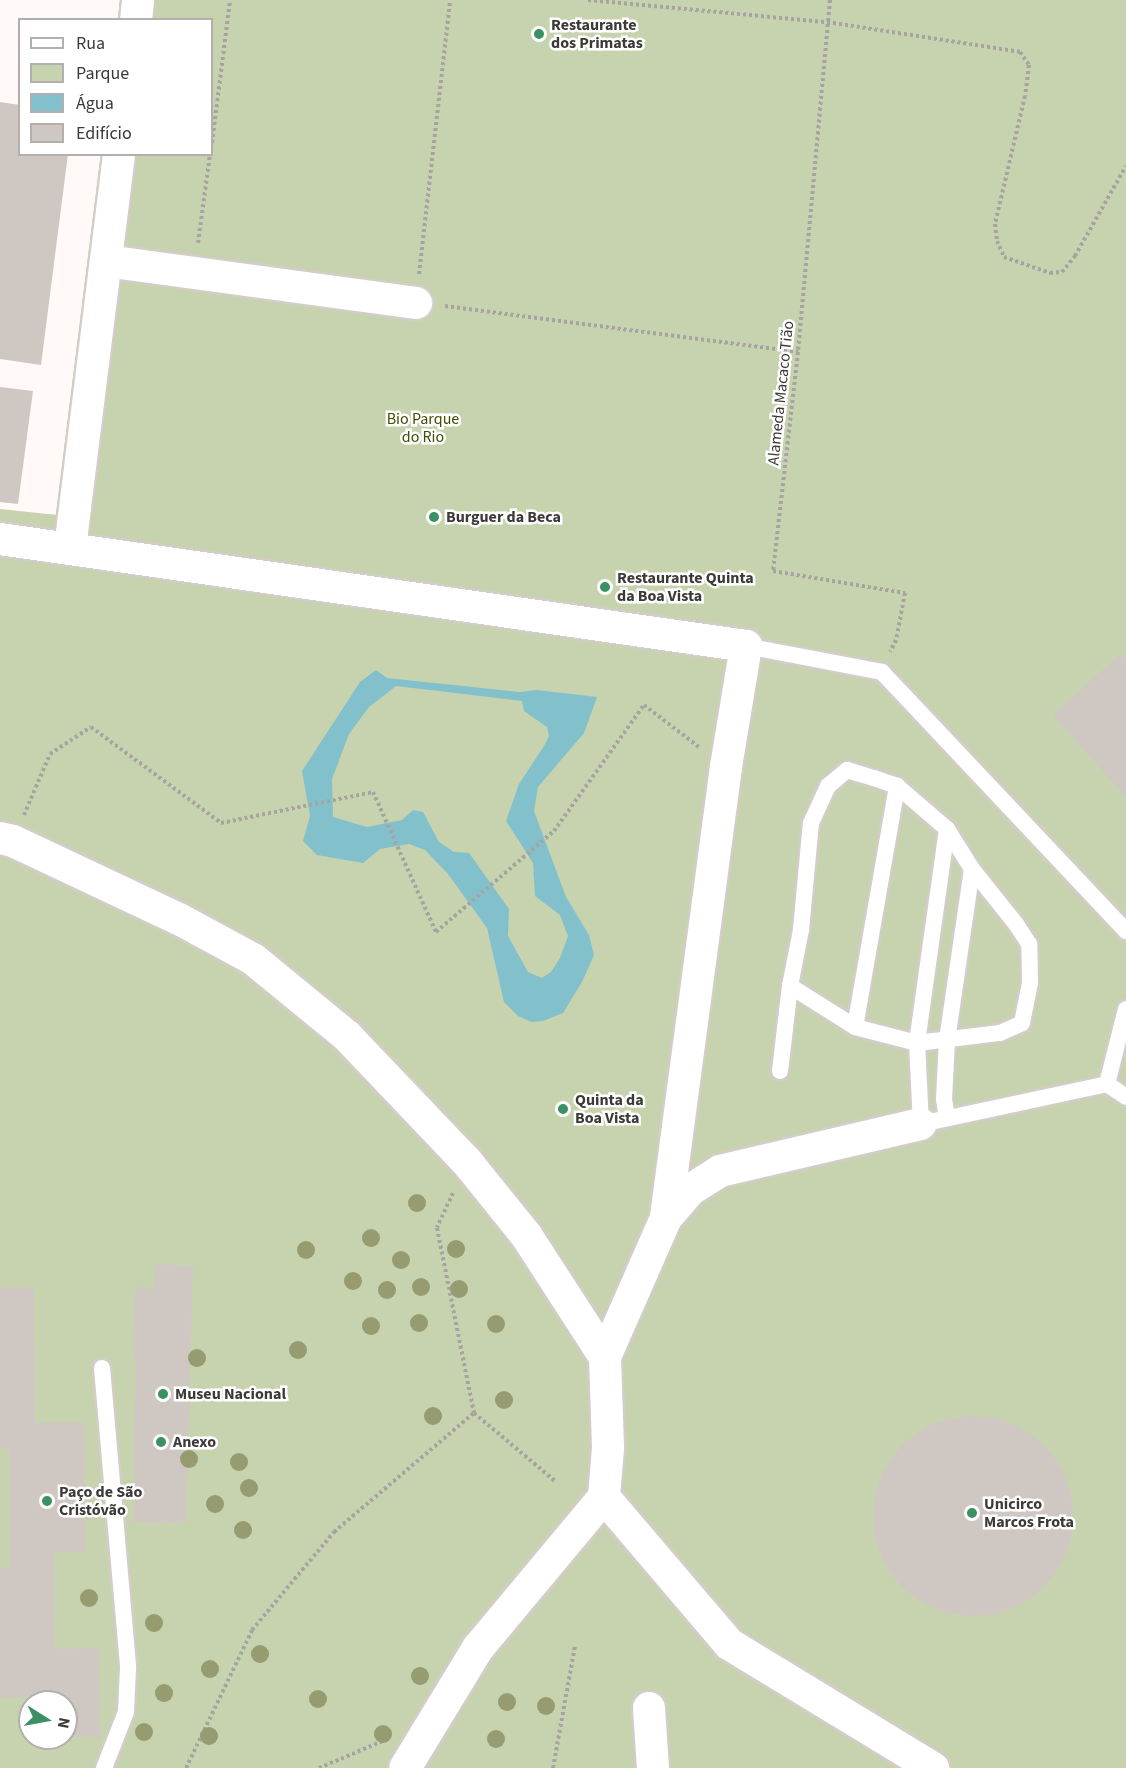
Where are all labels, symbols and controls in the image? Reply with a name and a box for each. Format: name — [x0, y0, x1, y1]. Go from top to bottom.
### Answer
place label: Restaurante dos Primatas — [551, 15, 643, 53]
legend — [18, 18, 213, 156]
marker: Restaurante dos Primatas — [532, 27, 546, 41]
text: Rua — [76, 31, 105, 56]
text: Parque — [76, 61, 129, 86]
text: Água — [76, 91, 114, 116]
text: Edifício — [76, 121, 132, 146]
street label: Alameda Macaco Tião — [764, 320, 798, 466]
park label: Bio Parque do Rio — [387, 409, 459, 447]
place label: Burguer da Beca — [446, 507, 561, 527]
marker: Burguer da Beca — [427, 510, 441, 524]
place label: Restaurante Quinta da Boa Vista — [617, 568, 754, 606]
marker: Restaurante Quinta da Boa Vista — [598, 580, 612, 594]
place label: Quinta da Boa Vista — [575, 1090, 644, 1128]
marker: Quinta da Boa Vista — [556, 1102, 570, 1116]
place label: Museu Nacional — [175, 1384, 286, 1404]
marker: Museu Nacional — [156, 1387, 170, 1401]
place label: Anexo — [173, 1432, 216, 1452]
marker: Anexo — [154, 1435, 168, 1449]
place label: Paço de São Cristóvão — [59, 1482, 142, 1520]
marker: Paço de São Cristóvão — [40, 1494, 54, 1508]
place label: Unicirco Marcos Frota — [984, 1494, 1074, 1532]
marker: Unicirco Marcos Frota — [965, 1506, 979, 1520]
north arrow — [18, 1690, 78, 1750]
text: N — [52, 1716, 76, 1730]

